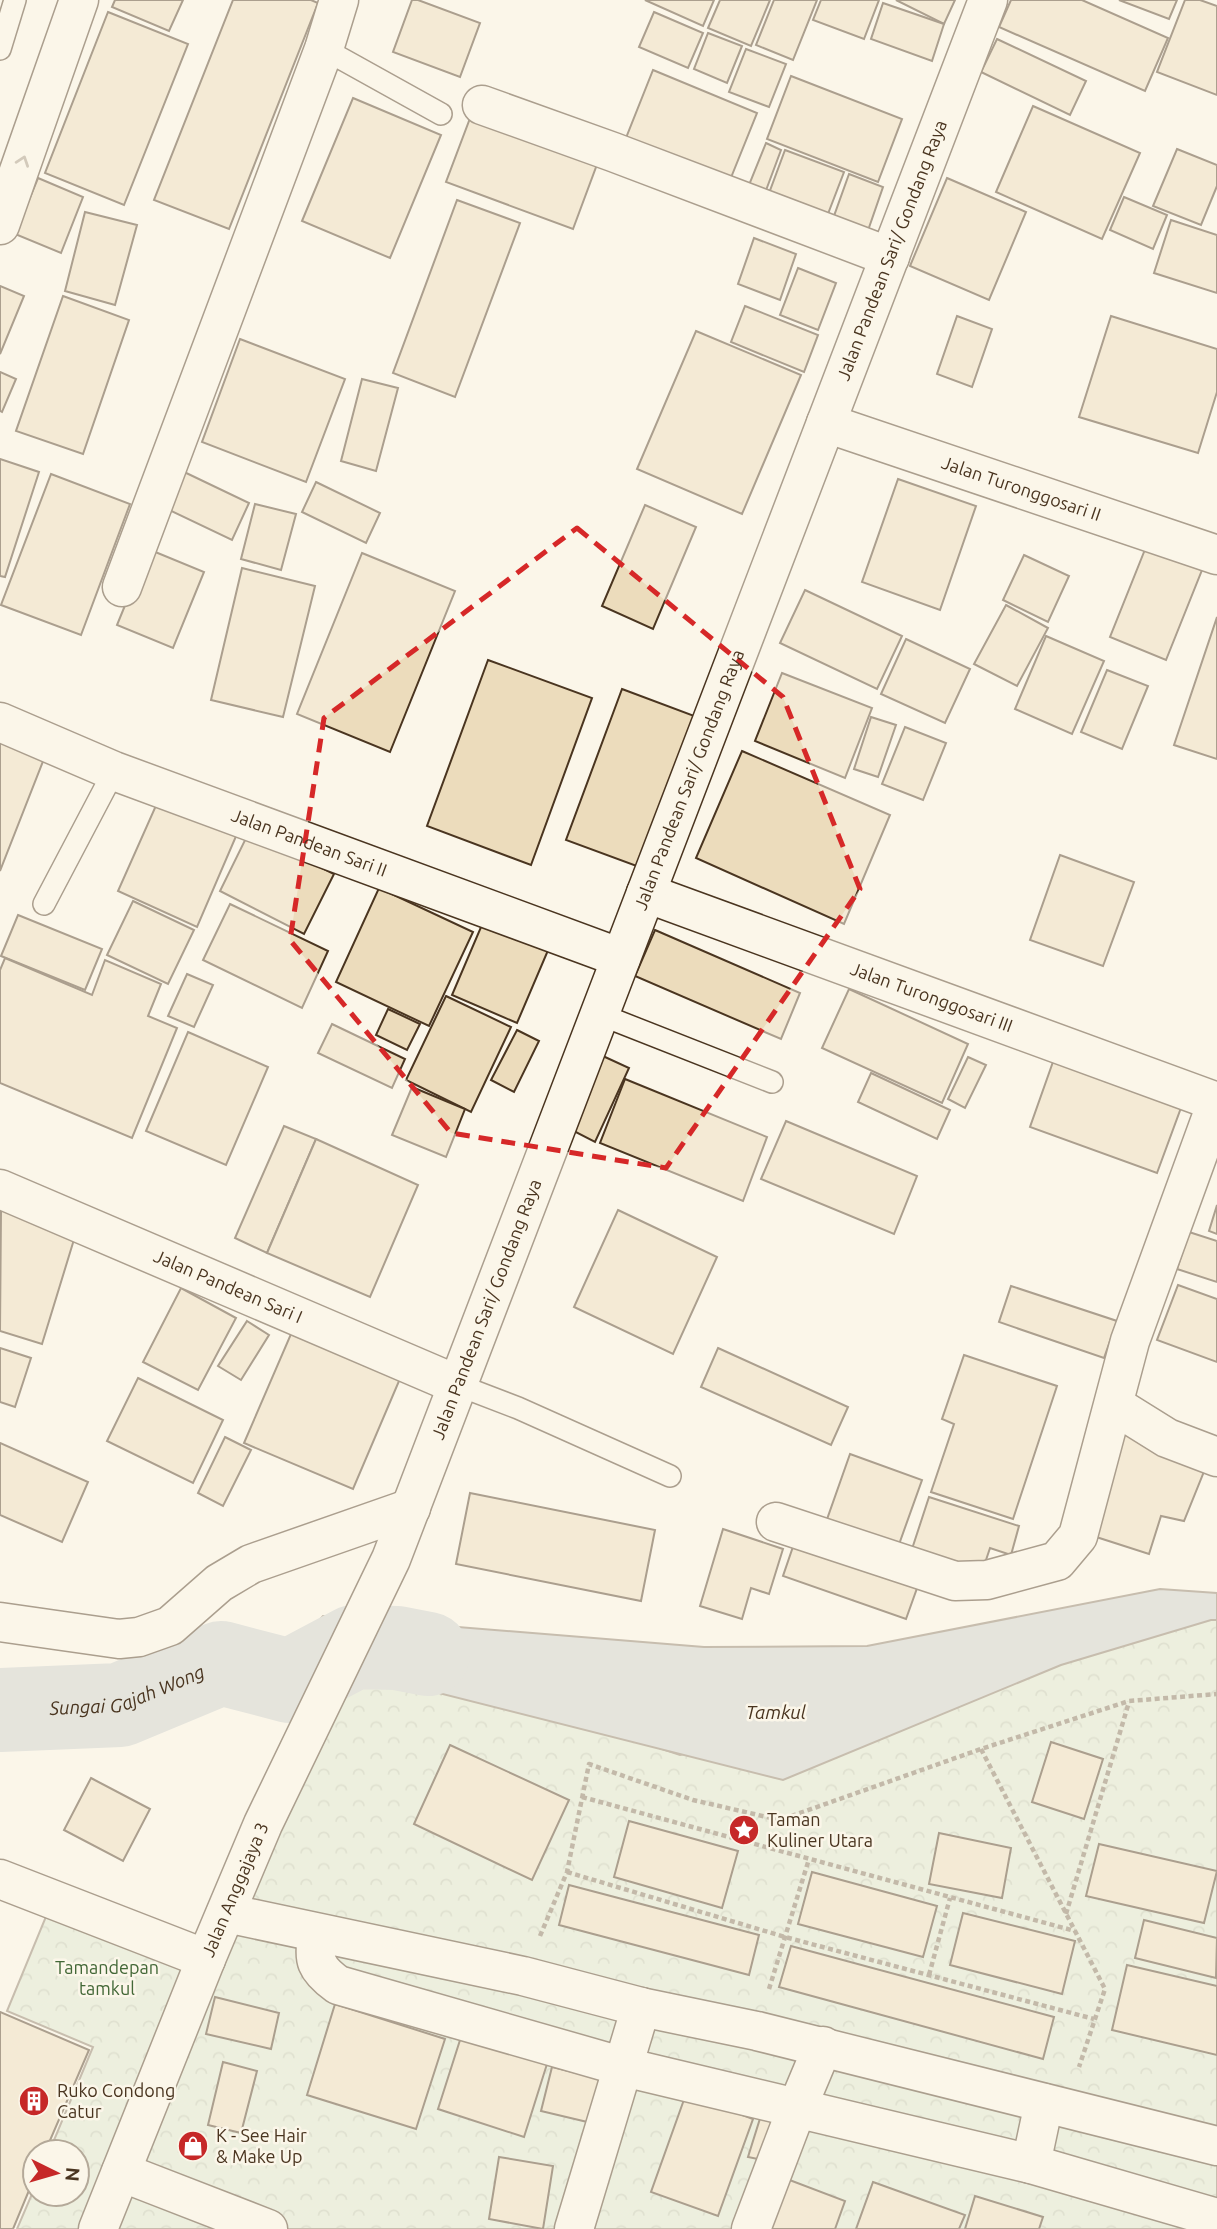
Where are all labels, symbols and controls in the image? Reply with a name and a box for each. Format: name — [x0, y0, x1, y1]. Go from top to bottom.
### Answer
street label: Jalan Pandean Sari/ Gondang Raya — [832, 117, 950, 383]
one-way arrow — [15, 155, 29, 167]
street label: Jalan Turonggosari II — [939, 452, 1104, 524]
street label: Jalan Pandean Sari/ Gondang Raya — [630, 646, 747, 912]
street label: Jalan Pandean Sari II — [229, 804, 390, 880]
street label: Jalan Turonggosari III — [848, 958, 1016, 1035]
street label: Jalan Pandean Sari/ Gondang Raya — [427, 1176, 545, 1442]
street label: Jalan Pandean Sari I — [151, 1245, 306, 1326]
water label: Sungai Gajah Wong — [48, 1660, 208, 1719]
water label: Tamkul — [746, 1701, 807, 1723]
place label: Taman Kuliner Utara — [767, 1809, 873, 1850]
place icon: Taman Kuliner Utara — [727, 1813, 761, 1847]
street label: Jalan Anggajaya 3 — [197, 1819, 272, 1960]
park label: Tamandepan tamkul — [55, 1957, 159, 1998]
place label: Ruko Condong Catur — [57, 2080, 175, 2121]
building icon: Ruko Condong Catur — [17, 2084, 51, 2118]
place label: K - See Hair & Make Up — [216, 2125, 307, 2166]
shop icon: K - See Hair & Make Up — [176, 2129, 210, 2163]
north arrow — [21, 2138, 91, 2208]
text: N — [61, 2166, 85, 2183]

